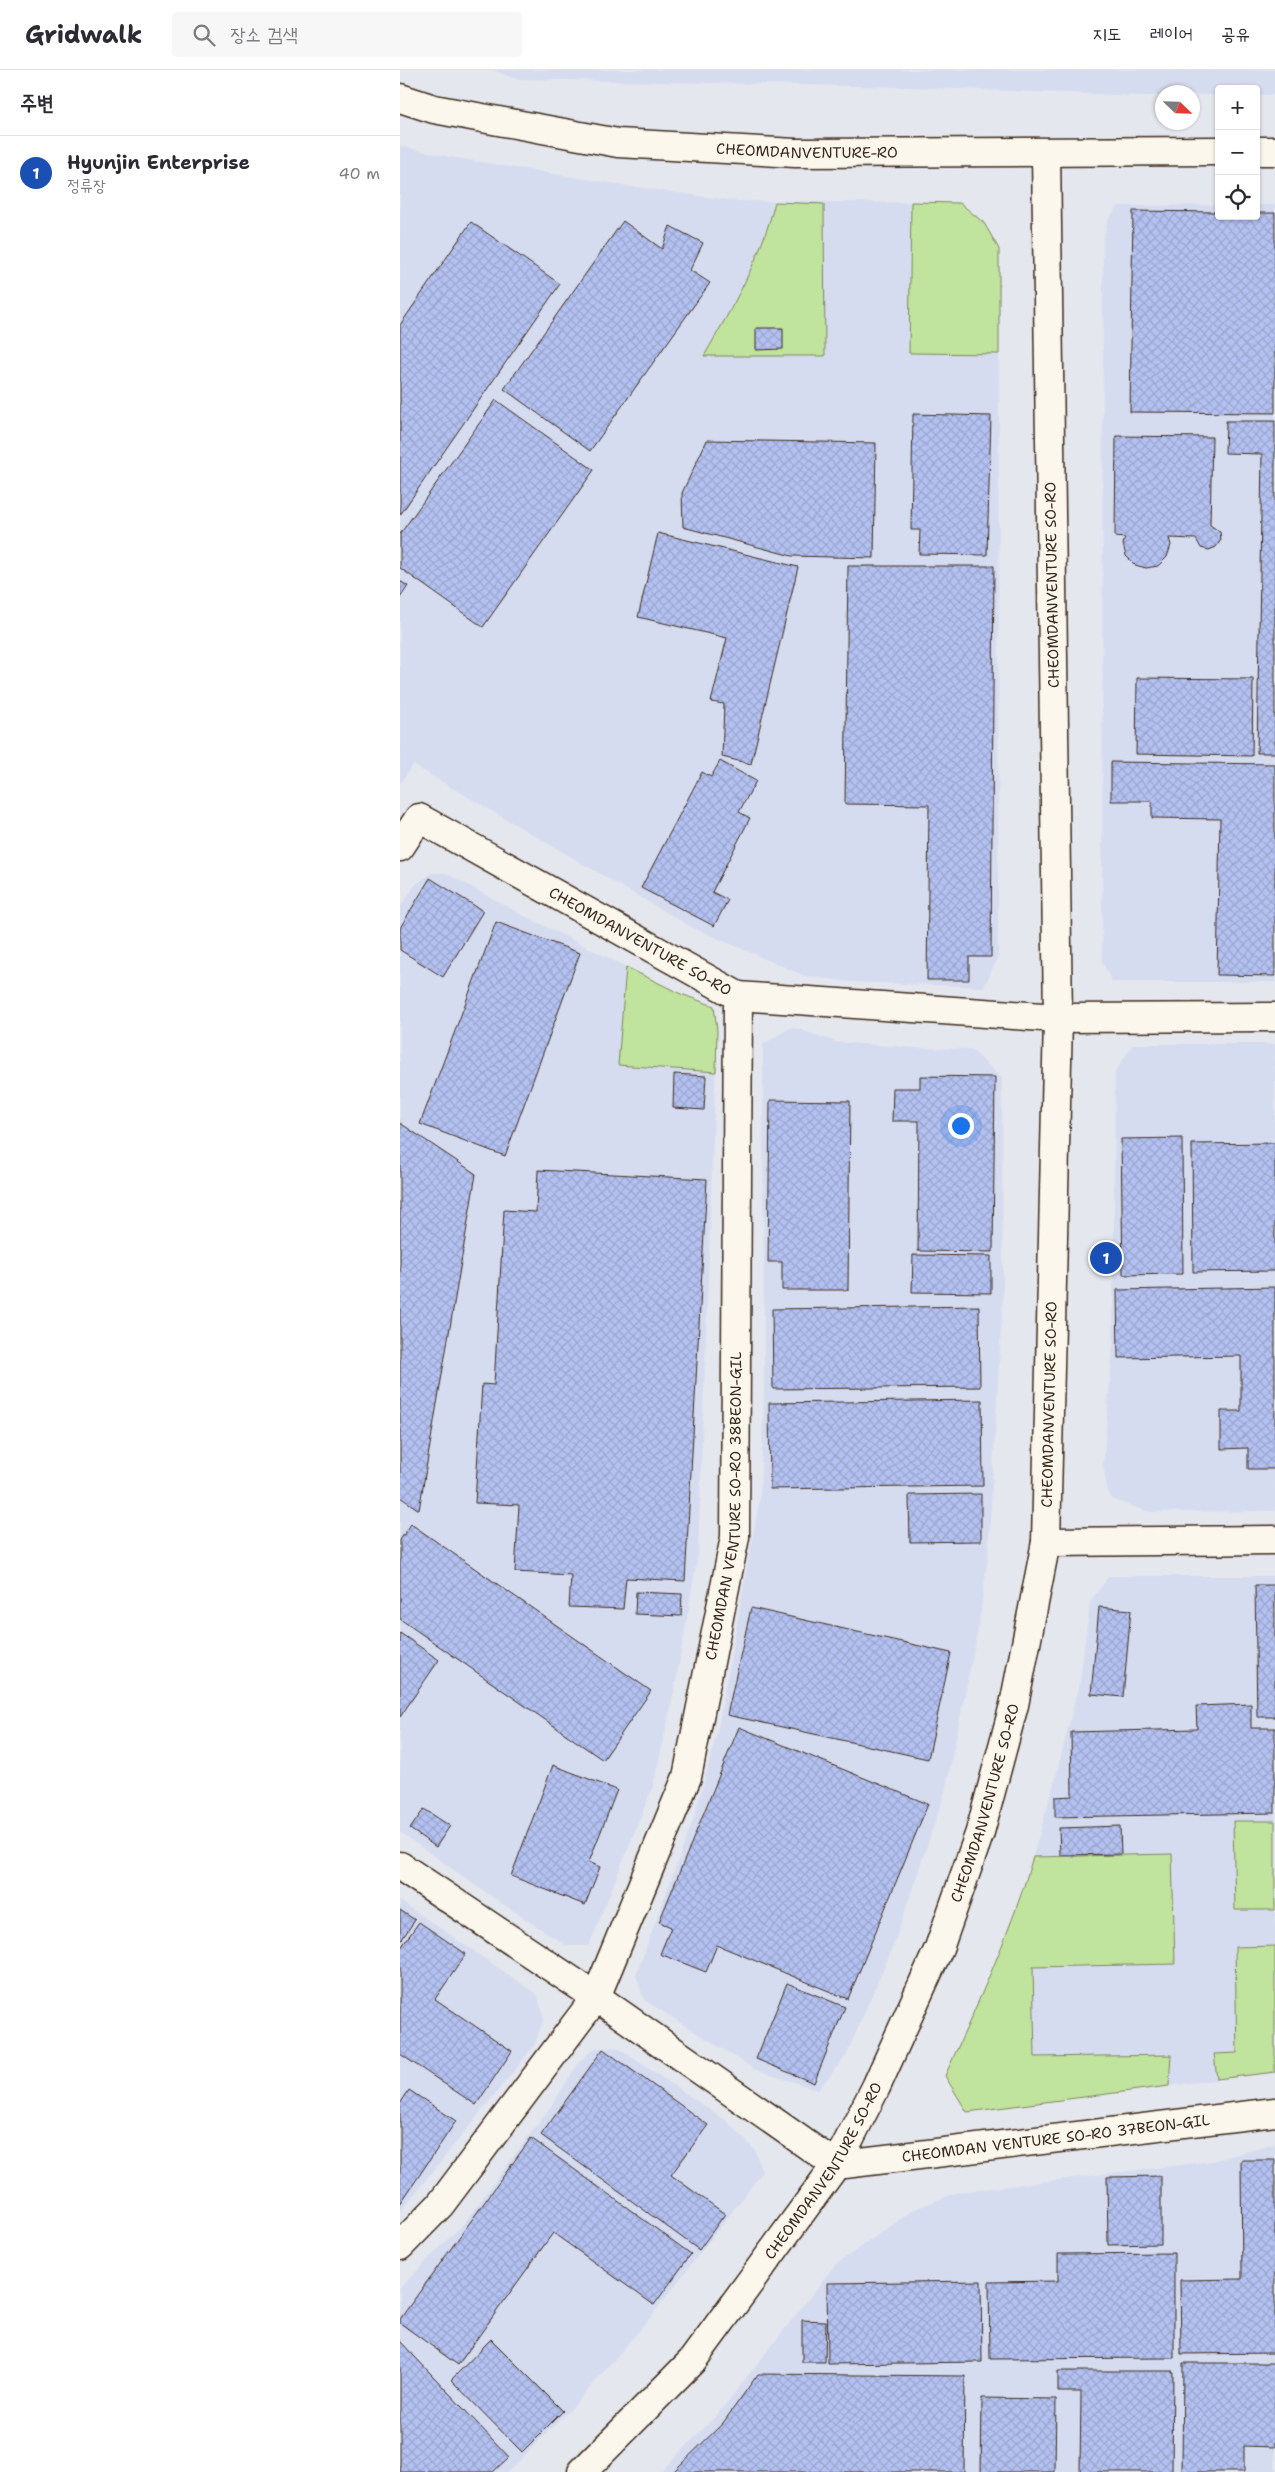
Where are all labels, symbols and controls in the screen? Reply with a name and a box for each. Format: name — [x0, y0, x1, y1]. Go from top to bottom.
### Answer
search box — [172, 12, 522, 57]
text: Gridwalk — [25, 19, 142, 51]
icon: search — [190, 21, 218, 49]
text: 장소 검색 — [230, 22, 298, 47]
text: 지도 — [1093, 22, 1122, 46]
text: 레이어 — [1150, 22, 1193, 46]
text: 공유 — [1221, 22, 1250, 46]
north arrow — [1155, 85, 1200, 130]
map controls — [1215, 85, 1260, 220]
button: + — [1215, 85, 1260, 130]
text: 주변 — [20, 89, 54, 117]
button: − — [1215, 130, 1260, 175]
street label: CHEOMDANVENTURE-RO — [716, 139, 898, 163]
text: Hyunjin Enterprise — [67, 150, 250, 175]
text: 1 — [32, 163, 40, 184]
text: 40 m — [338, 163, 380, 184]
text: 정류장 — [67, 175, 106, 196]
button: locate — [1215, 175, 1260, 220]
street label: CHEOMDANVENTURE SO-RO — [1040, 482, 1064, 688]
street label: CHEOMDANVENTURE SO-RO — [545, 882, 735, 1000]
your location — [948, 1113, 974, 1139]
pin: 1 — [1090, 1239, 1122, 1277]
street label: CHEOMDANVENTURE SO-RO — [1037, 1301, 1062, 1508]
street label: CHEOMDAN VENTURE SO-RO 38BEON-GIL — [701, 1352, 746, 1662]
street label: CHEOMDANVENTURE SO-RO — [946, 1701, 1024, 1905]
street label: CHEOMDANVENTURE SO-RO — [760, 2079, 887, 2263]
street label: CHEOMDAN VENTURE SO-RO 37BEON-GIL — [901, 2110, 1211, 2167]

